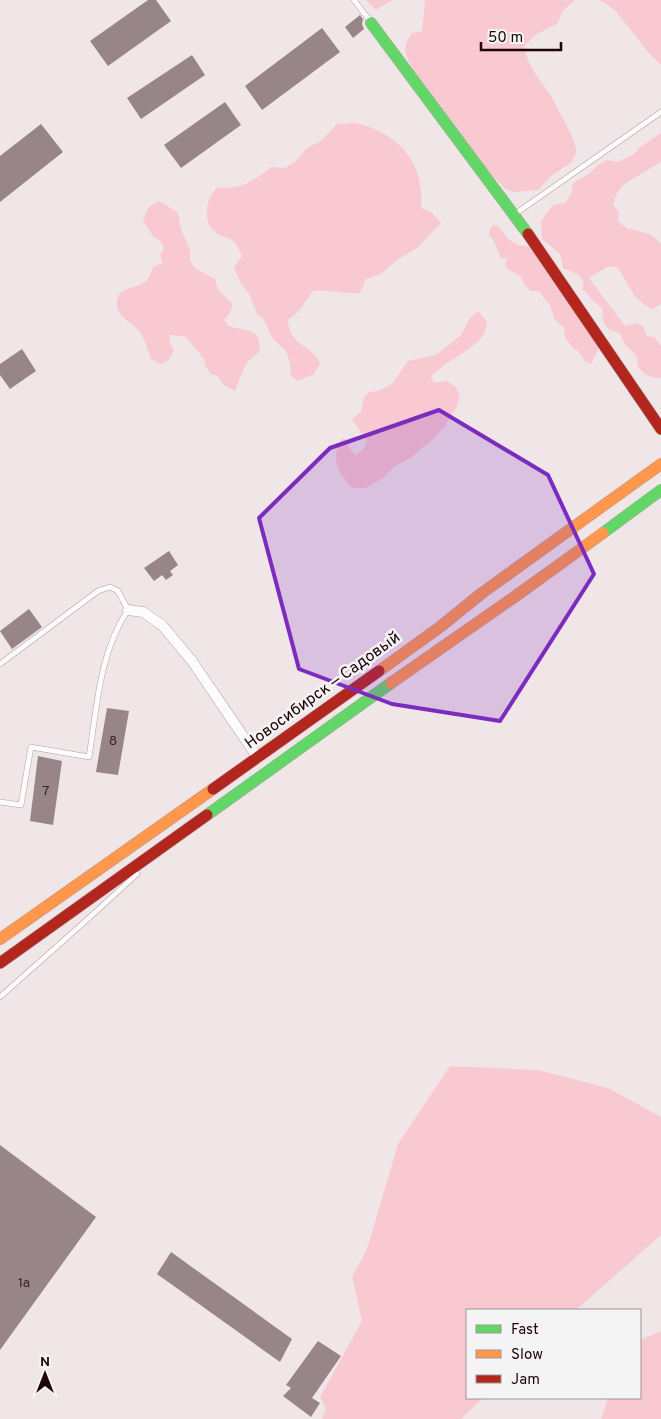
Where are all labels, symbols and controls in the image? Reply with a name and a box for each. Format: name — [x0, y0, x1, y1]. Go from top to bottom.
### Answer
scale bar — [481, 20, 561, 52]
text: 50 m — [488, 29, 523, 48]
street label: Новосибирск — Садовый — [241, 628, 405, 754]
house number: 8 — [109, 733, 117, 750]
house number: 7 — [42, 783, 50, 800]
house number: 1а — [18, 1275, 30, 1292]
legend — [466, 1309, 641, 1399]
text: Fast — [511, 1321, 539, 1340]
text: Slow — [511, 1346, 543, 1365]
north arrow — [20, 1349, 70, 1399]
text: N — [40, 1354, 50, 1371]
text: Jam — [511, 1371, 540, 1390]

